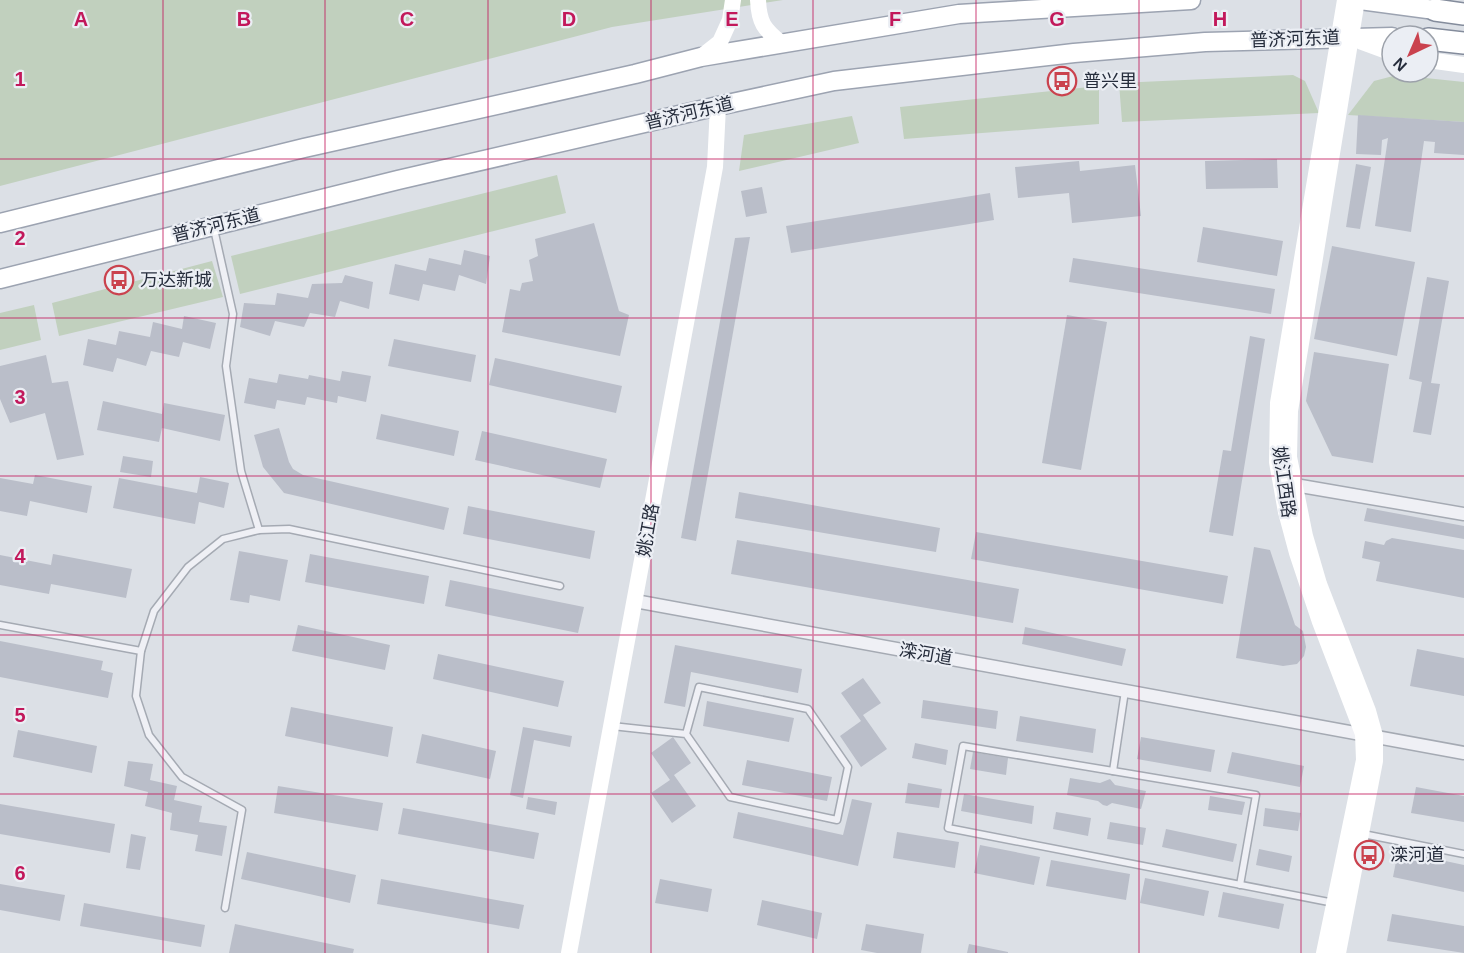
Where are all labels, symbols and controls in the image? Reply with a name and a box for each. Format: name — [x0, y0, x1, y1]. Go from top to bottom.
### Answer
text: A — [74, 8, 88, 30]
text: B — [237, 8, 251, 30]
text: C — [400, 8, 414, 30]
text: D — [562, 8, 576, 30]
text: E — [725, 8, 739, 30]
text: F — [889, 8, 901, 30]
text: G — [1049, 8, 1065, 30]
text: H — [1213, 8, 1227, 30]
north arrow — [1380, 24, 1440, 84]
street label: 普济河东道 — [1250, 27, 1340, 51]
text: N — [1390, 54, 1410, 75]
bus stop icon: 普兴里 — [1046, 65, 1078, 97]
text: 1 — [14, 68, 26, 90]
place label: 普兴里 — [1083, 71, 1137, 91]
street label: 普济河东道 — [643, 93, 735, 133]
street label: 普济河东道 — [170, 204, 262, 246]
text: 2 — [14, 227, 26, 249]
bus stop icon: 万达新城 — [103, 264, 135, 296]
place label: 万达新城 — [140, 270, 212, 290]
text: 3 — [14, 386, 26, 408]
street label: 姚江西路 — [1269, 445, 1299, 519]
street label: 姚江路 — [633, 502, 663, 558]
text: 4 — [14, 545, 26, 567]
street label: 滦河道 — [898, 639, 954, 669]
text: 5 — [14, 704, 26, 726]
bus stop icon: 滦河道 — [1353, 839, 1385, 871]
place label: 滦河道 — [1390, 845, 1444, 865]
text: 6 — [14, 862, 26, 884]

